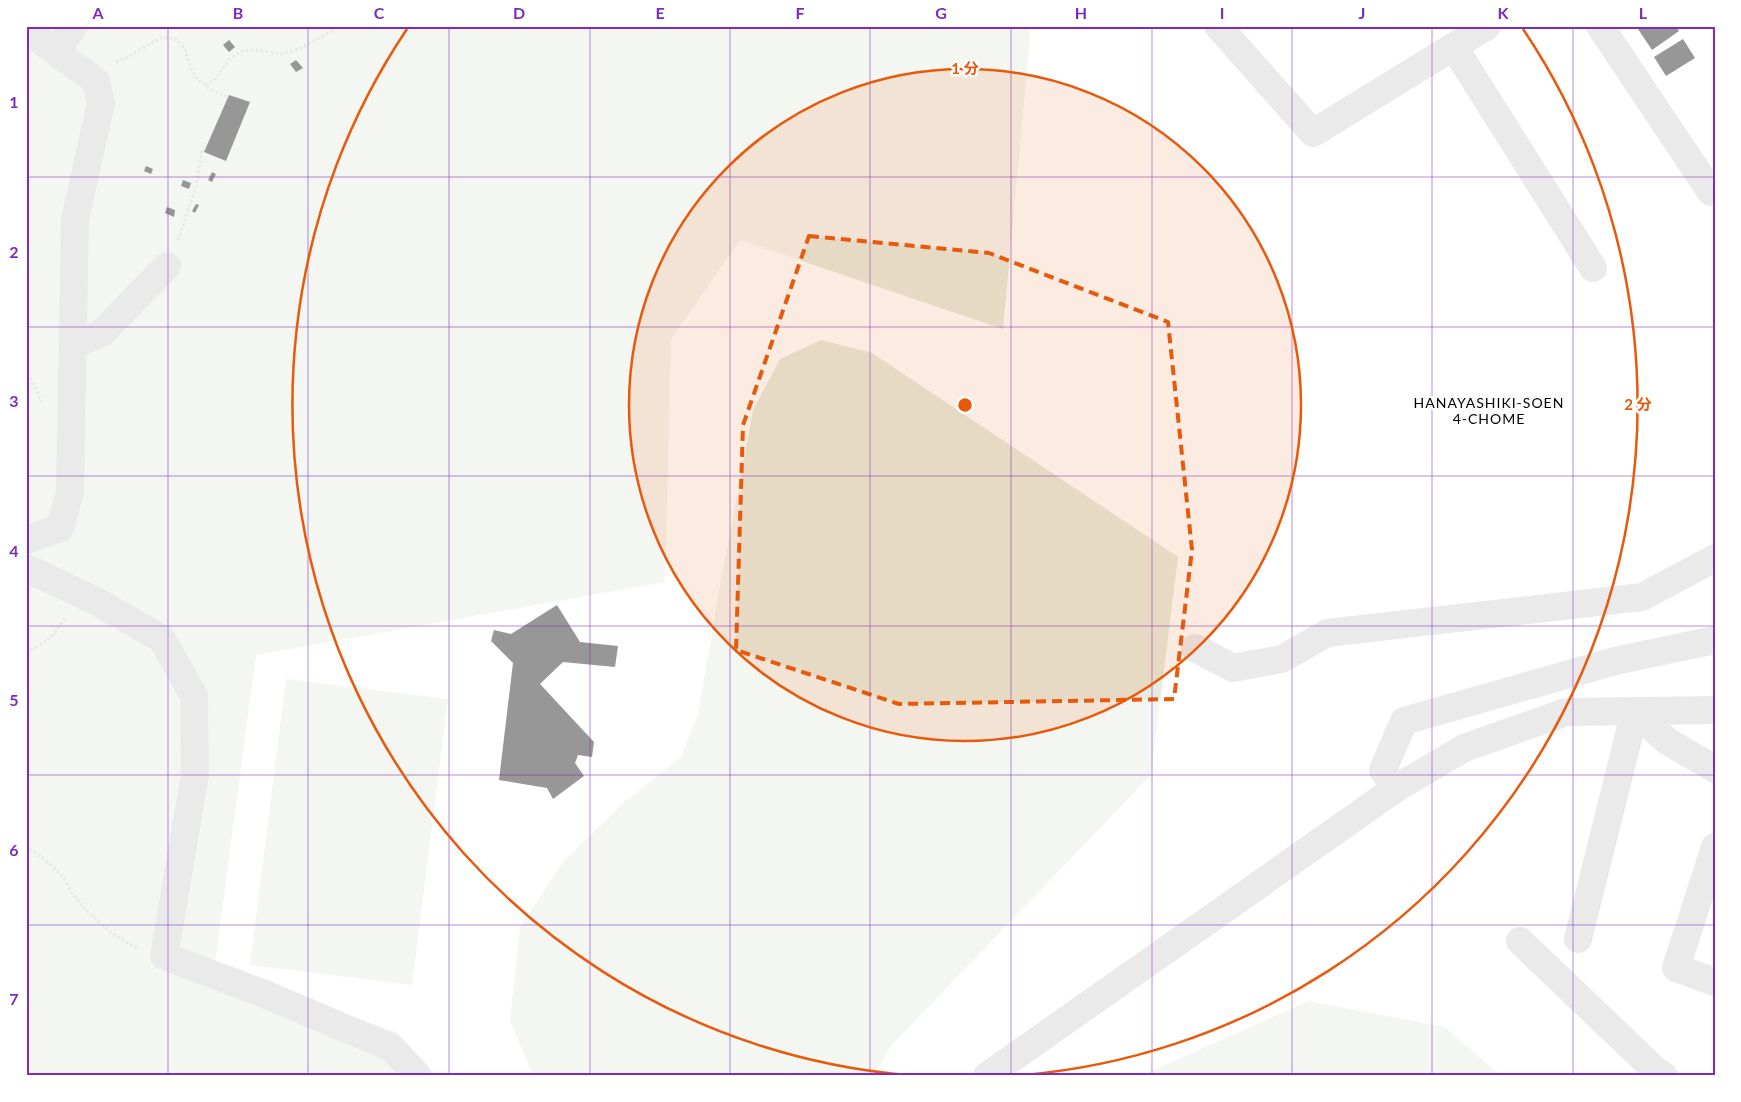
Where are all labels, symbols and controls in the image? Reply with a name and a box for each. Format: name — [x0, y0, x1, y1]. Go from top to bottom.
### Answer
text: A — [91, 3, 104, 22]
text: B — [233, 3, 243, 22]
text: C — [374, 3, 385, 22]
text: D — [513, 3, 525, 22]
text: E — [655, 3, 665, 22]
text: F — [795, 3, 805, 22]
text: G — [935, 3, 947, 22]
text: H — [1075, 3, 1087, 22]
text: I — [1220, 3, 1224, 22]
text: J — [1359, 3, 1365, 22]
text: K — [1498, 3, 1510, 22]
text: L — [1639, 3, 1648, 22]
text: 1 分 — [951, 59, 979, 77]
text: 1 — [9, 92, 19, 111]
text: 2 — [9, 242, 19, 261]
text: 3 — [9, 391, 19, 410]
district label: HANAYASHIKI-SOEN 4-CHOME — [1414, 394, 1564, 427]
text: 2 分 — [1624, 395, 1652, 413]
centre of rings — [956, 396, 974, 414]
text: 4 — [9, 541, 19, 560]
text: 5 — [9, 690, 19, 709]
text: 6 — [9, 840, 19, 859]
text: 7 — [9, 989, 19, 1008]

